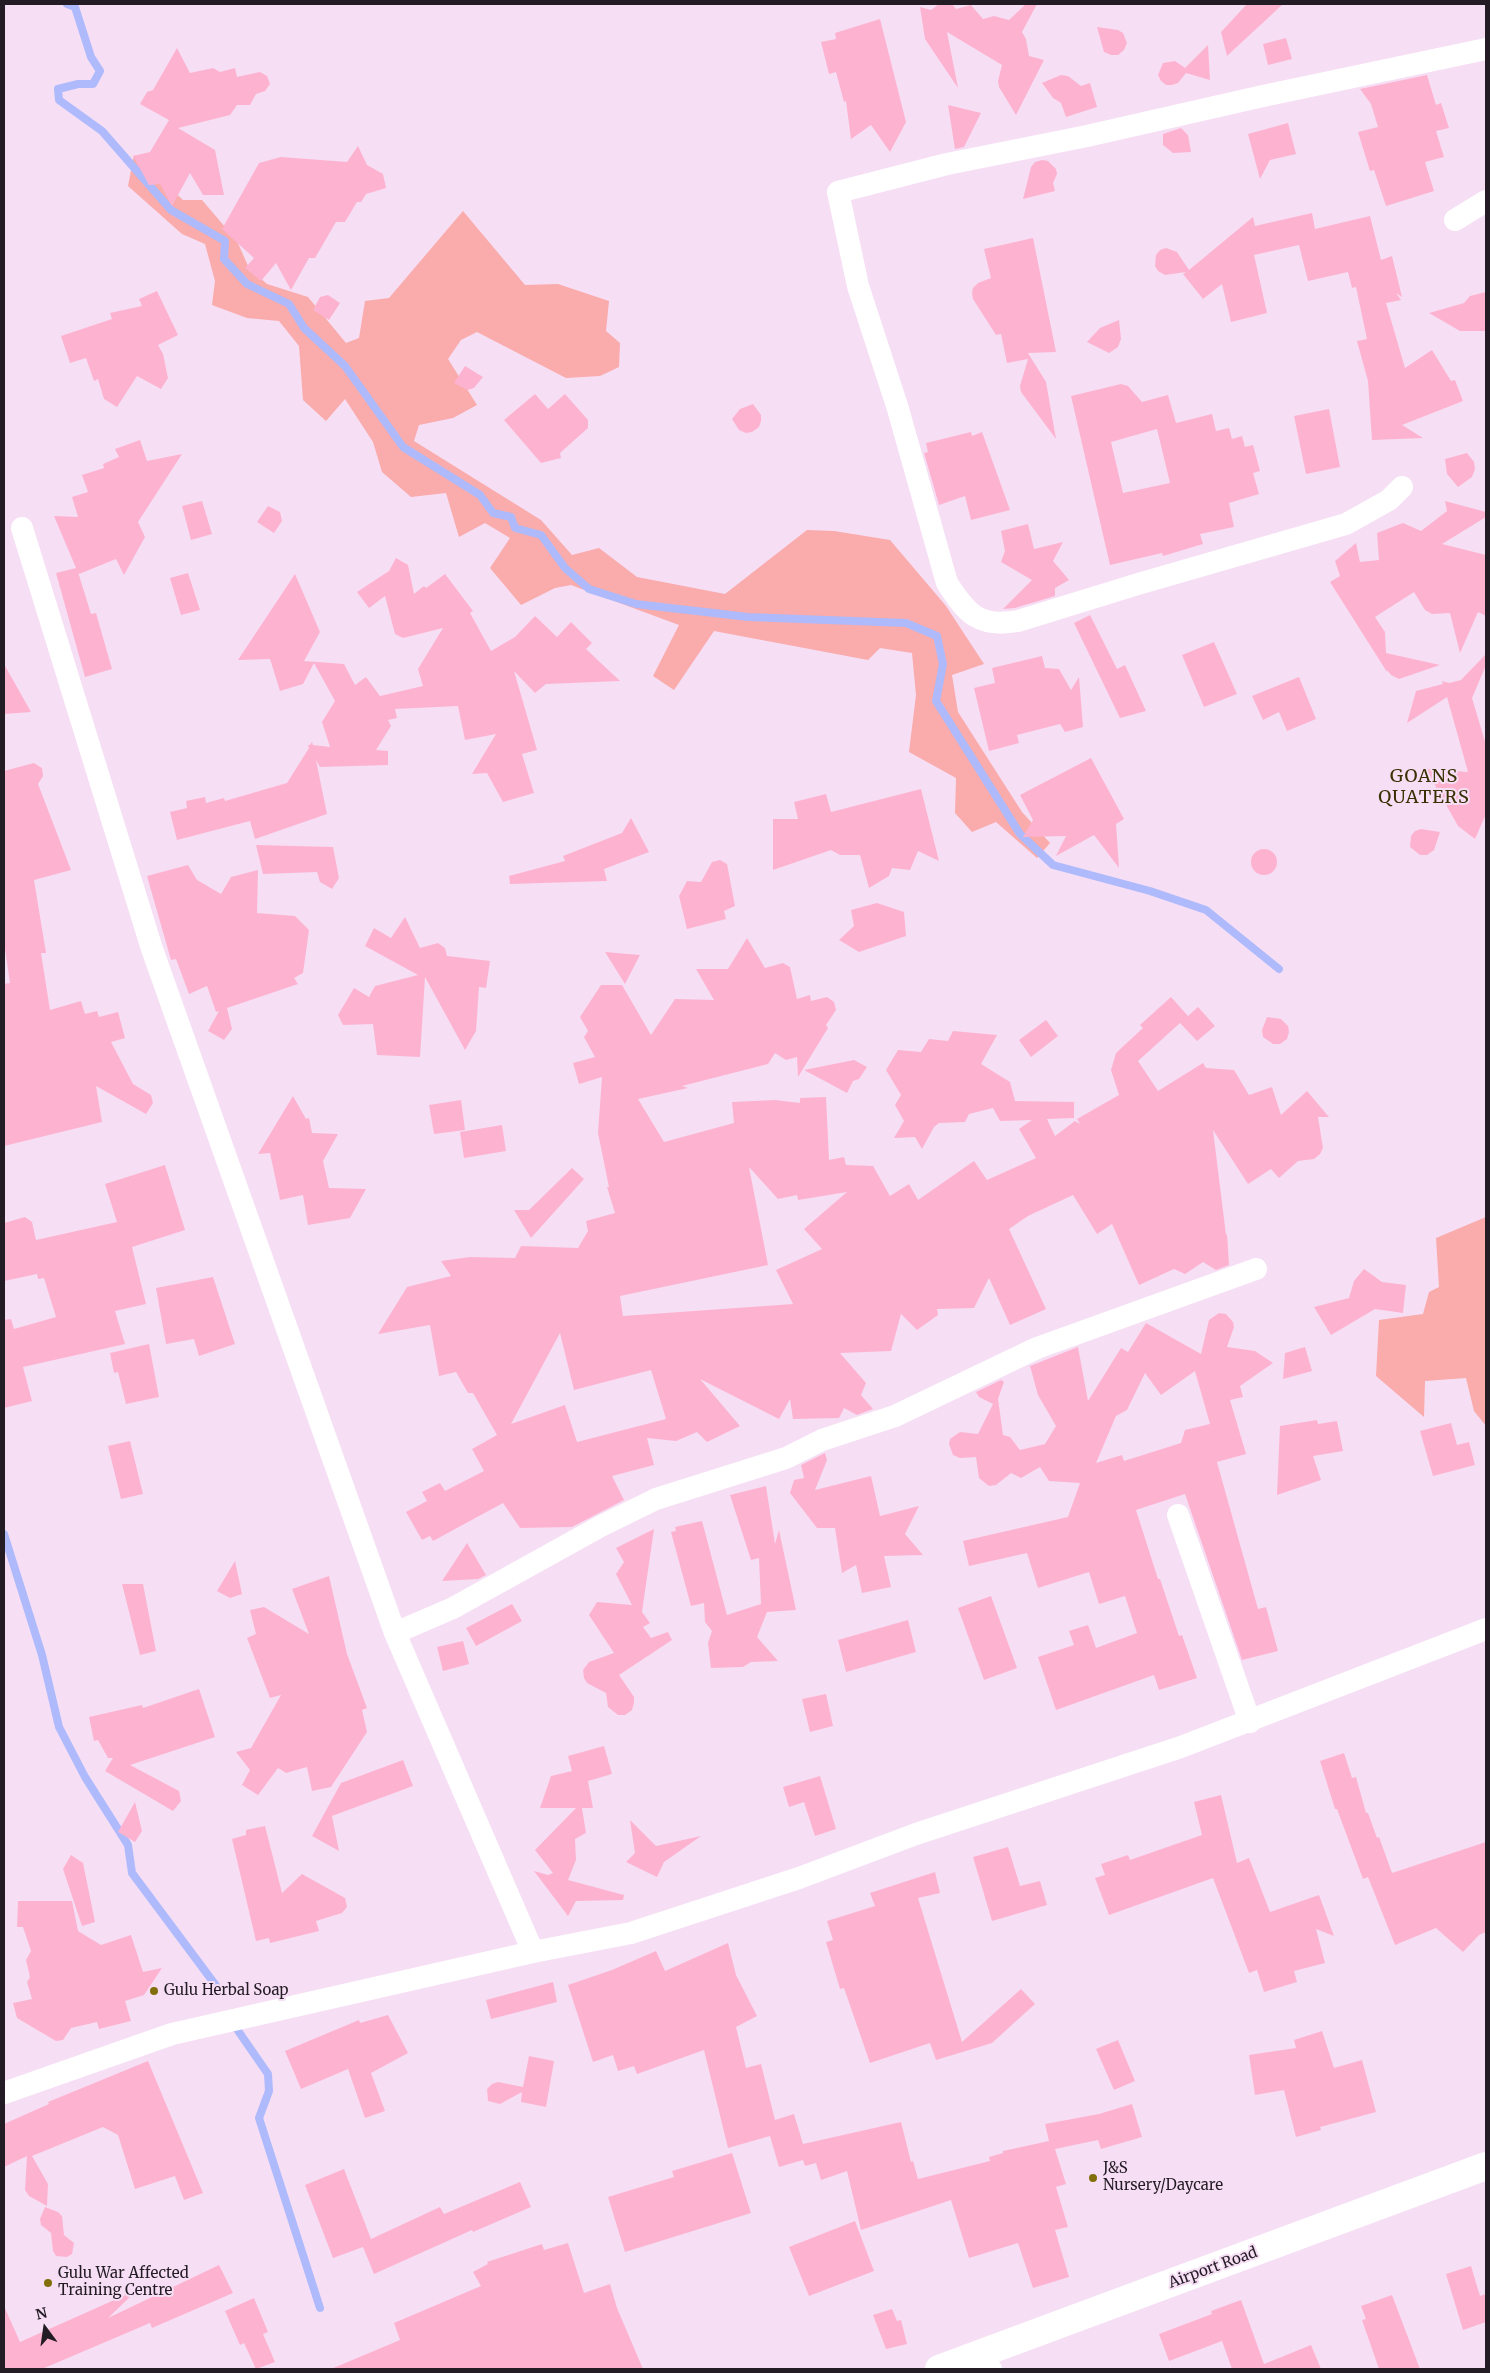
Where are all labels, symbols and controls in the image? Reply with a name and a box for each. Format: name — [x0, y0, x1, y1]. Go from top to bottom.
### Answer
district label: GOANS QUATERS — [1377, 766, 1471, 809]
place label: Gulu Herbal Soap — [164, 1982, 289, 2000]
marker: Gulu Herbal Soap — [148, 1985, 160, 1997]
place label: J&S Nursery/Daycare — [1103, 2160, 1223, 2195]
marker: J&S Nursery/Daycare — [1087, 2172, 1099, 2184]
street label: Airport Road — [1166, 2244, 1260, 2292]
place label: Gulu War Affected Training Centre — [58, 2265, 189, 2300]
marker: Gulu War Affected Training Centre — [42, 2277, 54, 2289]
north arrow — [20, 2303, 70, 2353]
text: N — [34, 2303, 49, 2324]

